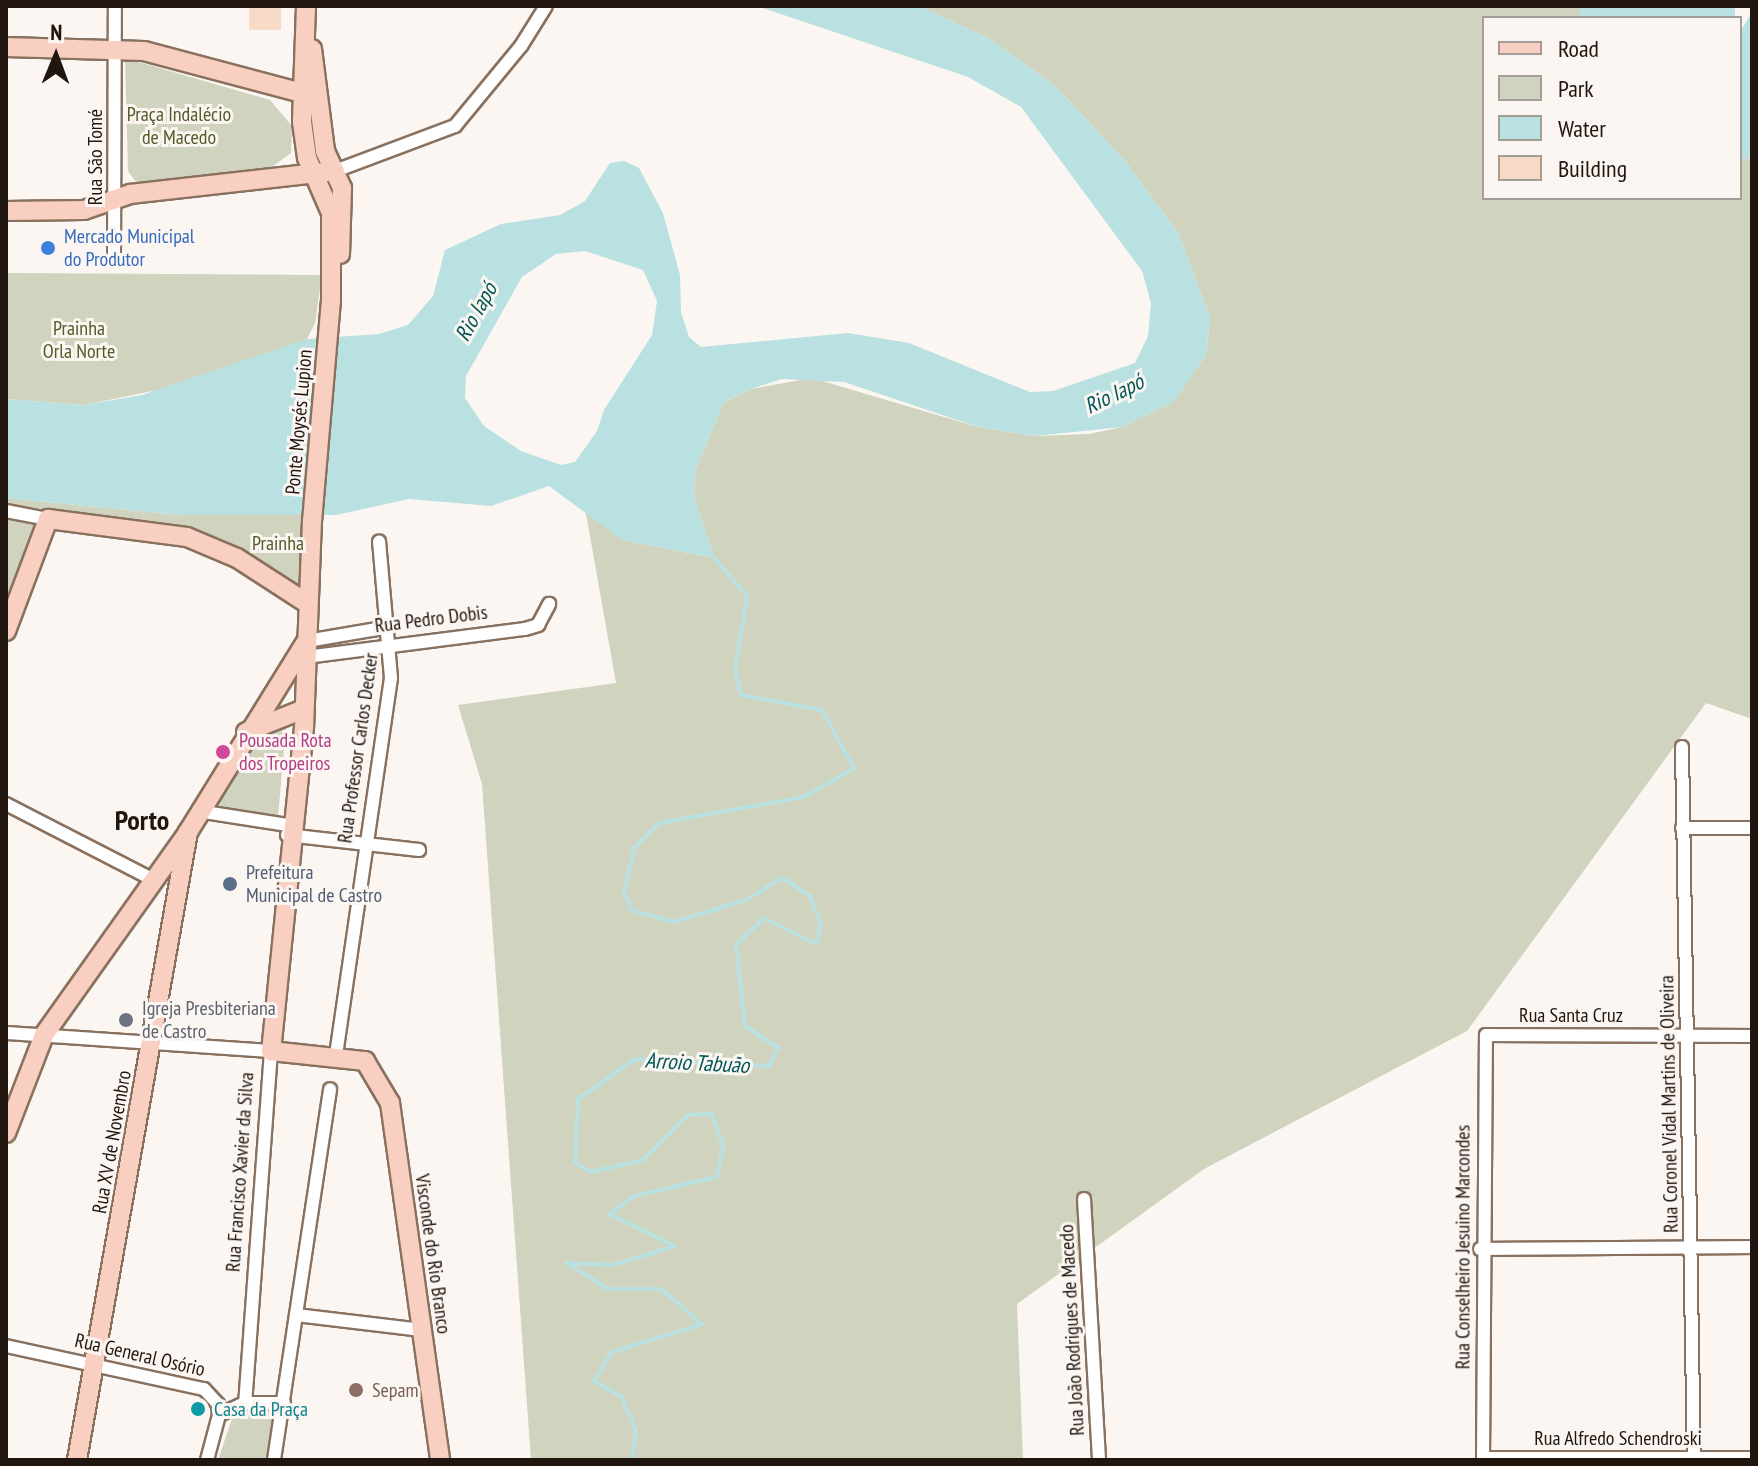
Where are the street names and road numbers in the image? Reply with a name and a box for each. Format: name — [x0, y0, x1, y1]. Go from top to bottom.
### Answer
street label: Rua São Tomé — [83, 109, 107, 205]
street label: Ponte Moysés Lupion — [281, 348, 317, 496]
street label: Rua Pedro Dobis — [373, 600, 489, 638]
street label: Rua Professor Carlos Decker — [333, 651, 383, 845]
street label: Rua Coronel Vidal Martins de Oliveira — [1655, 975, 1683, 1233]
street label: Rua Santa Cruz — [1519, 1003, 1623, 1027]
street label: Rua XV de Novembro — [88, 1068, 136, 1216]
street label: Rua Francisco Xavier da Silva — [221, 1071, 259, 1273]
street label: Rua Conselheiro Jesuino Marcondes — [1451, 1125, 1475, 1369]
street label: Visconde do Rio Branco — [410, 1173, 456, 1335]
street label: Rua João Rodrigues de Macedo — [1054, 1224, 1090, 1436]
street label: Rua General Osório — [73, 1328, 207, 1382]
street label: Rua Alfredo Schendroski — [1534, 1426, 1702, 1450]

